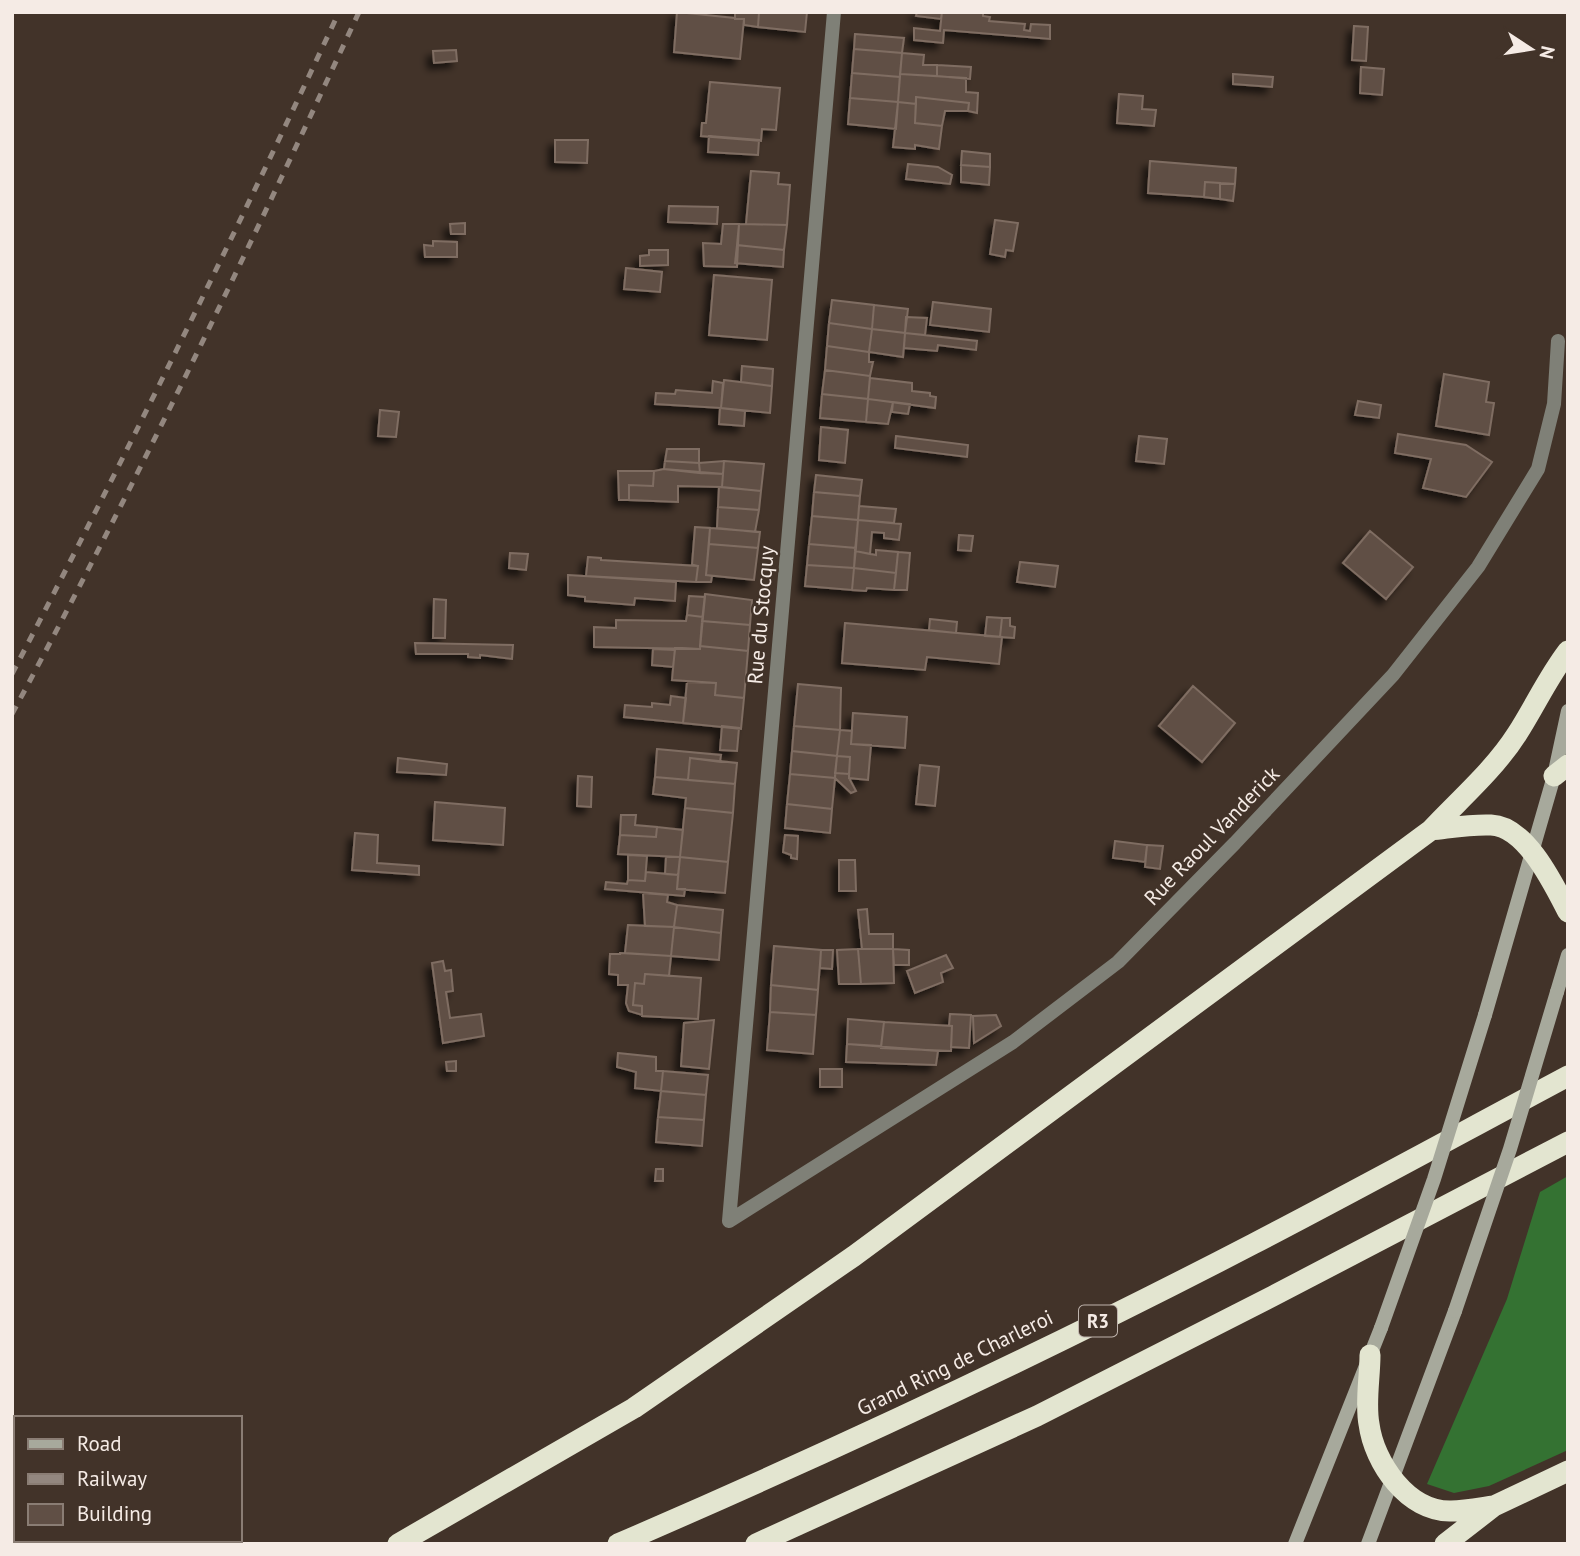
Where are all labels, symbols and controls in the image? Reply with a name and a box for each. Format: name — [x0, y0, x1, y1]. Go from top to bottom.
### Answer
north arrow — [1496, 14, 1566, 84]
text: N — [1535, 44, 1561, 61]
street label: Rue du Stocquy — [741, 544, 780, 685]
street label: Rue Raoul Vanderick — [1138, 760, 1285, 911]
street label: Grand Ring de Charleroi — [852, 1303, 1057, 1422]
road number: R3 — [1079, 1306, 1117, 1336]
legend — [14, 1416, 242, 1542]
text: Road — [77, 1430, 121, 1457]
text: Railway — [77, 1465, 147, 1492]
text: Building — [77, 1500, 152, 1527]

